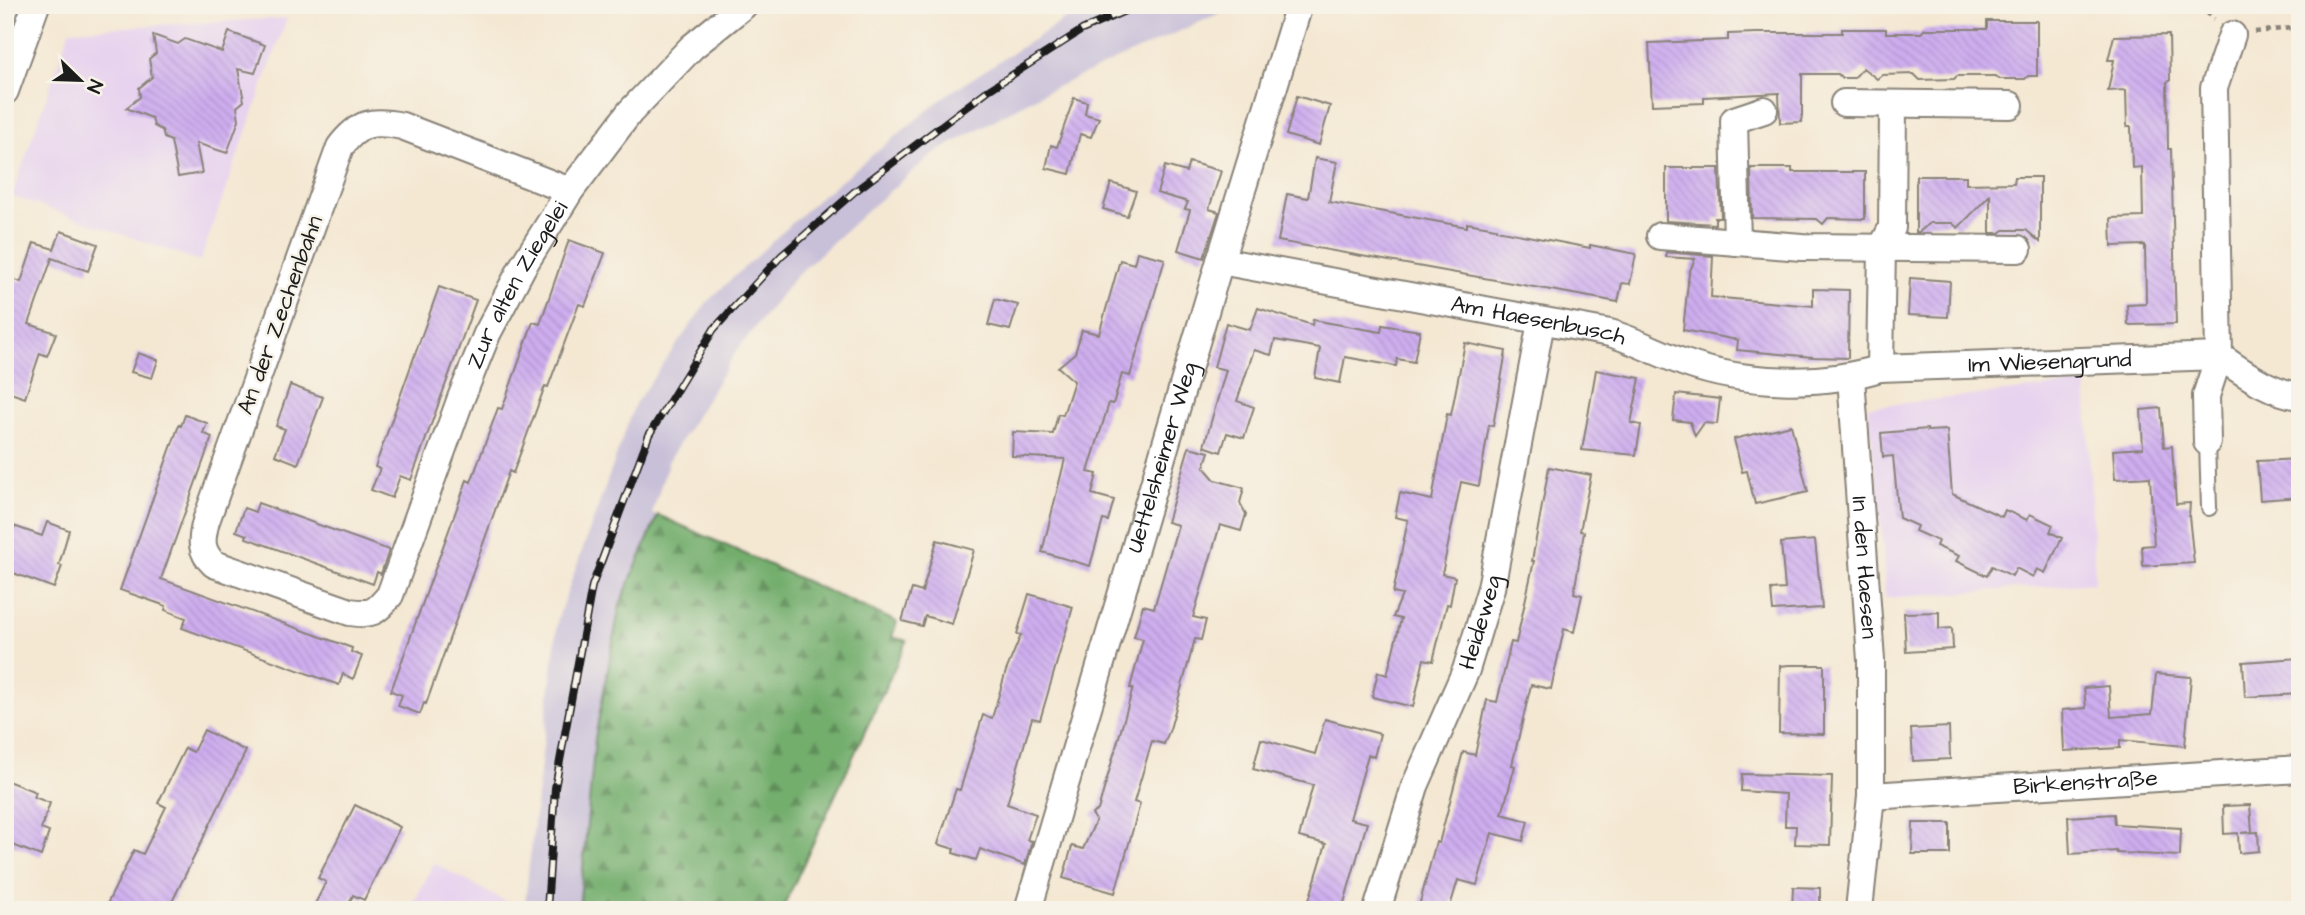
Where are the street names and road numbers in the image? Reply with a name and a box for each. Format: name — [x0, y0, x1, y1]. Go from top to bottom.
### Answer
street label: Zur alten Ziegelei — [458, 194, 576, 374]
street label: An der Zechenbahn — [229, 211, 331, 419]
street label: Am Haesenbusch — [1448, 288, 1631, 354]
street label: Im Wiesengrund — [1968, 343, 2132, 381]
street label: Uettelsheimer Weg — [1119, 358, 1206, 556]
street label: In den Haesen — [1843, 495, 1885, 640]
street label: Heideweg — [1451, 573, 1510, 674]
street label: Birkenstraße — [2012, 762, 2159, 803]

